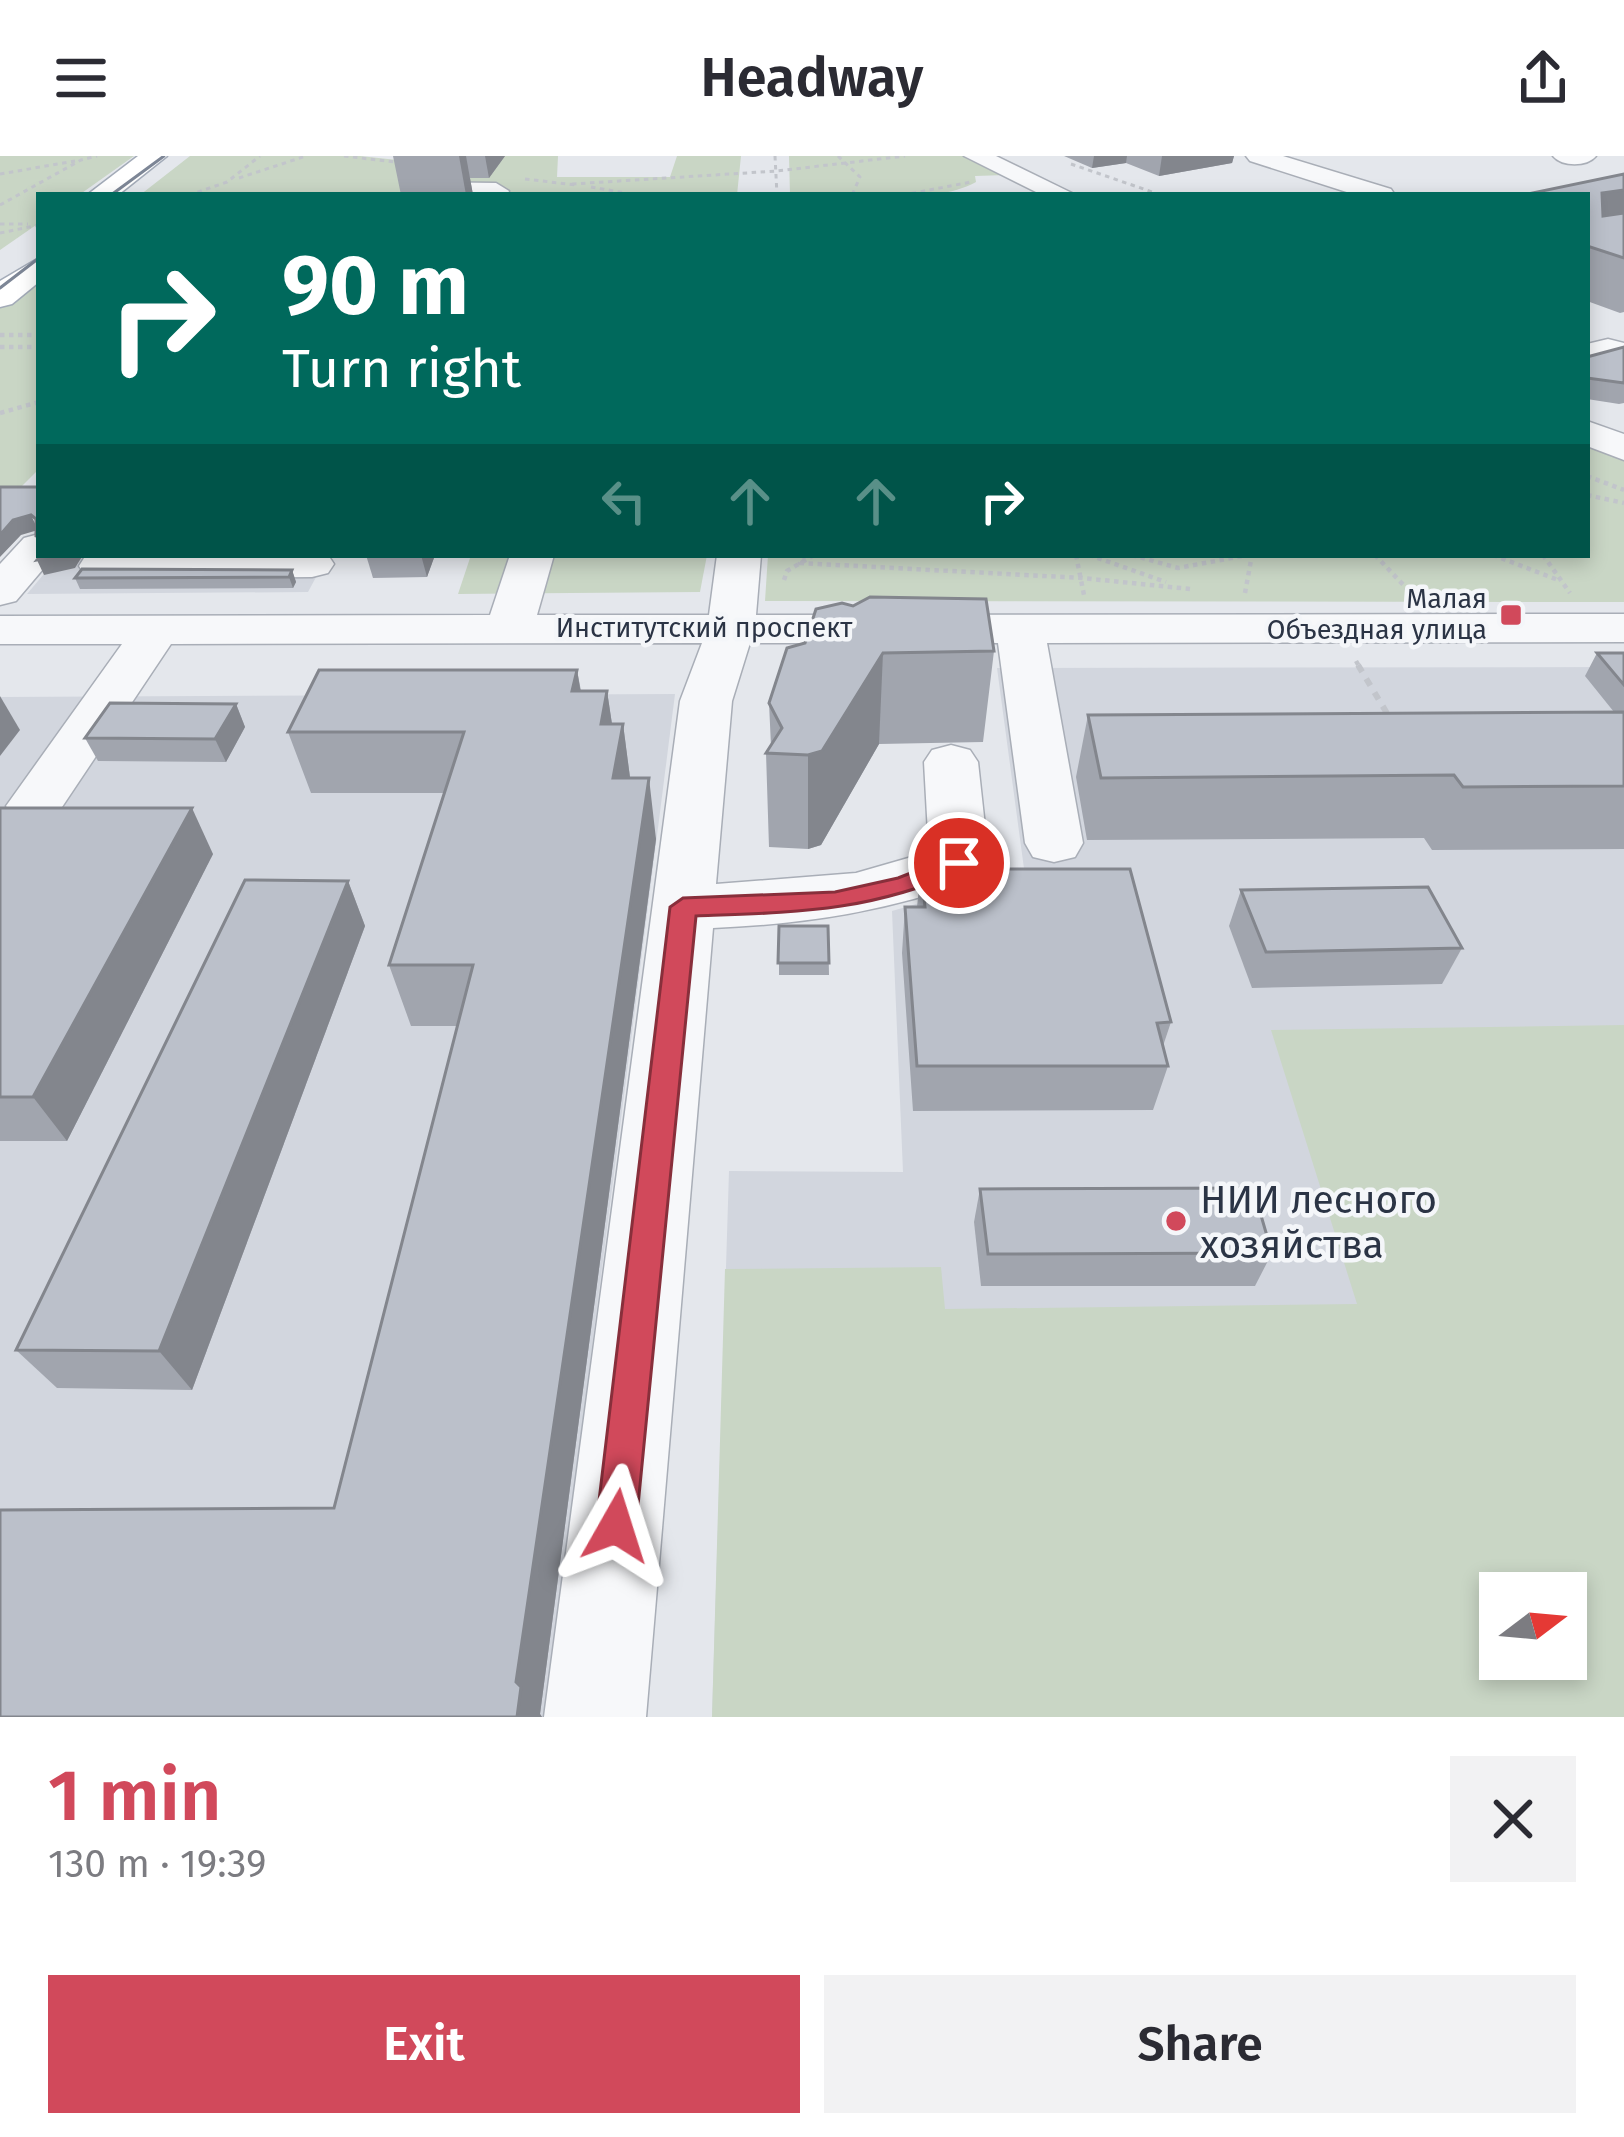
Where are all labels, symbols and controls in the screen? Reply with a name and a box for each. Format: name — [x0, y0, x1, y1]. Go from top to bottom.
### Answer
icon: menu — [48, 45, 114, 111]
icon: share — [1510, 45, 1576, 111]
text: Headway — [701, 46, 923, 110]
text: 90 m — [282, 235, 469, 336]
icon: right — [84, 240, 240, 396]
text: Turn right — [282, 337, 521, 401]
icon: left — [591, 468, 657, 534]
icon: ahead — [717, 468, 783, 534]
icon: ahead — [843, 468, 909, 534]
icon: right — [969, 468, 1035, 534]
place label: Малая Объездная улица — [1267, 583, 1487, 646]
marker: Малая Объездная улица — [1498, 602, 1524, 628]
street label: Институтский проспект — [556, 612, 853, 644]
pin — [908, 812, 1010, 914]
icon: arrive — [926, 830, 992, 896]
place label: НИИ лесного хозяйства — [1200, 1177, 1437, 1268]
marker: НИИ лесного хозяйства — [1163, 1208, 1189, 1234]
position arrow — [553, 1463, 679, 1589]
north arrow — [1479, 1572, 1587, 1680]
map controls — [1479, 1572, 1587, 1680]
text: 1 min — [48, 1753, 221, 1839]
button: close — [1450, 1756, 1576, 1882]
text: 130 m · 19:39 — [48, 1841, 266, 1887]
button: Exit — [48, 1975, 800, 2113]
button: Share — [824, 1975, 1576, 2113]

